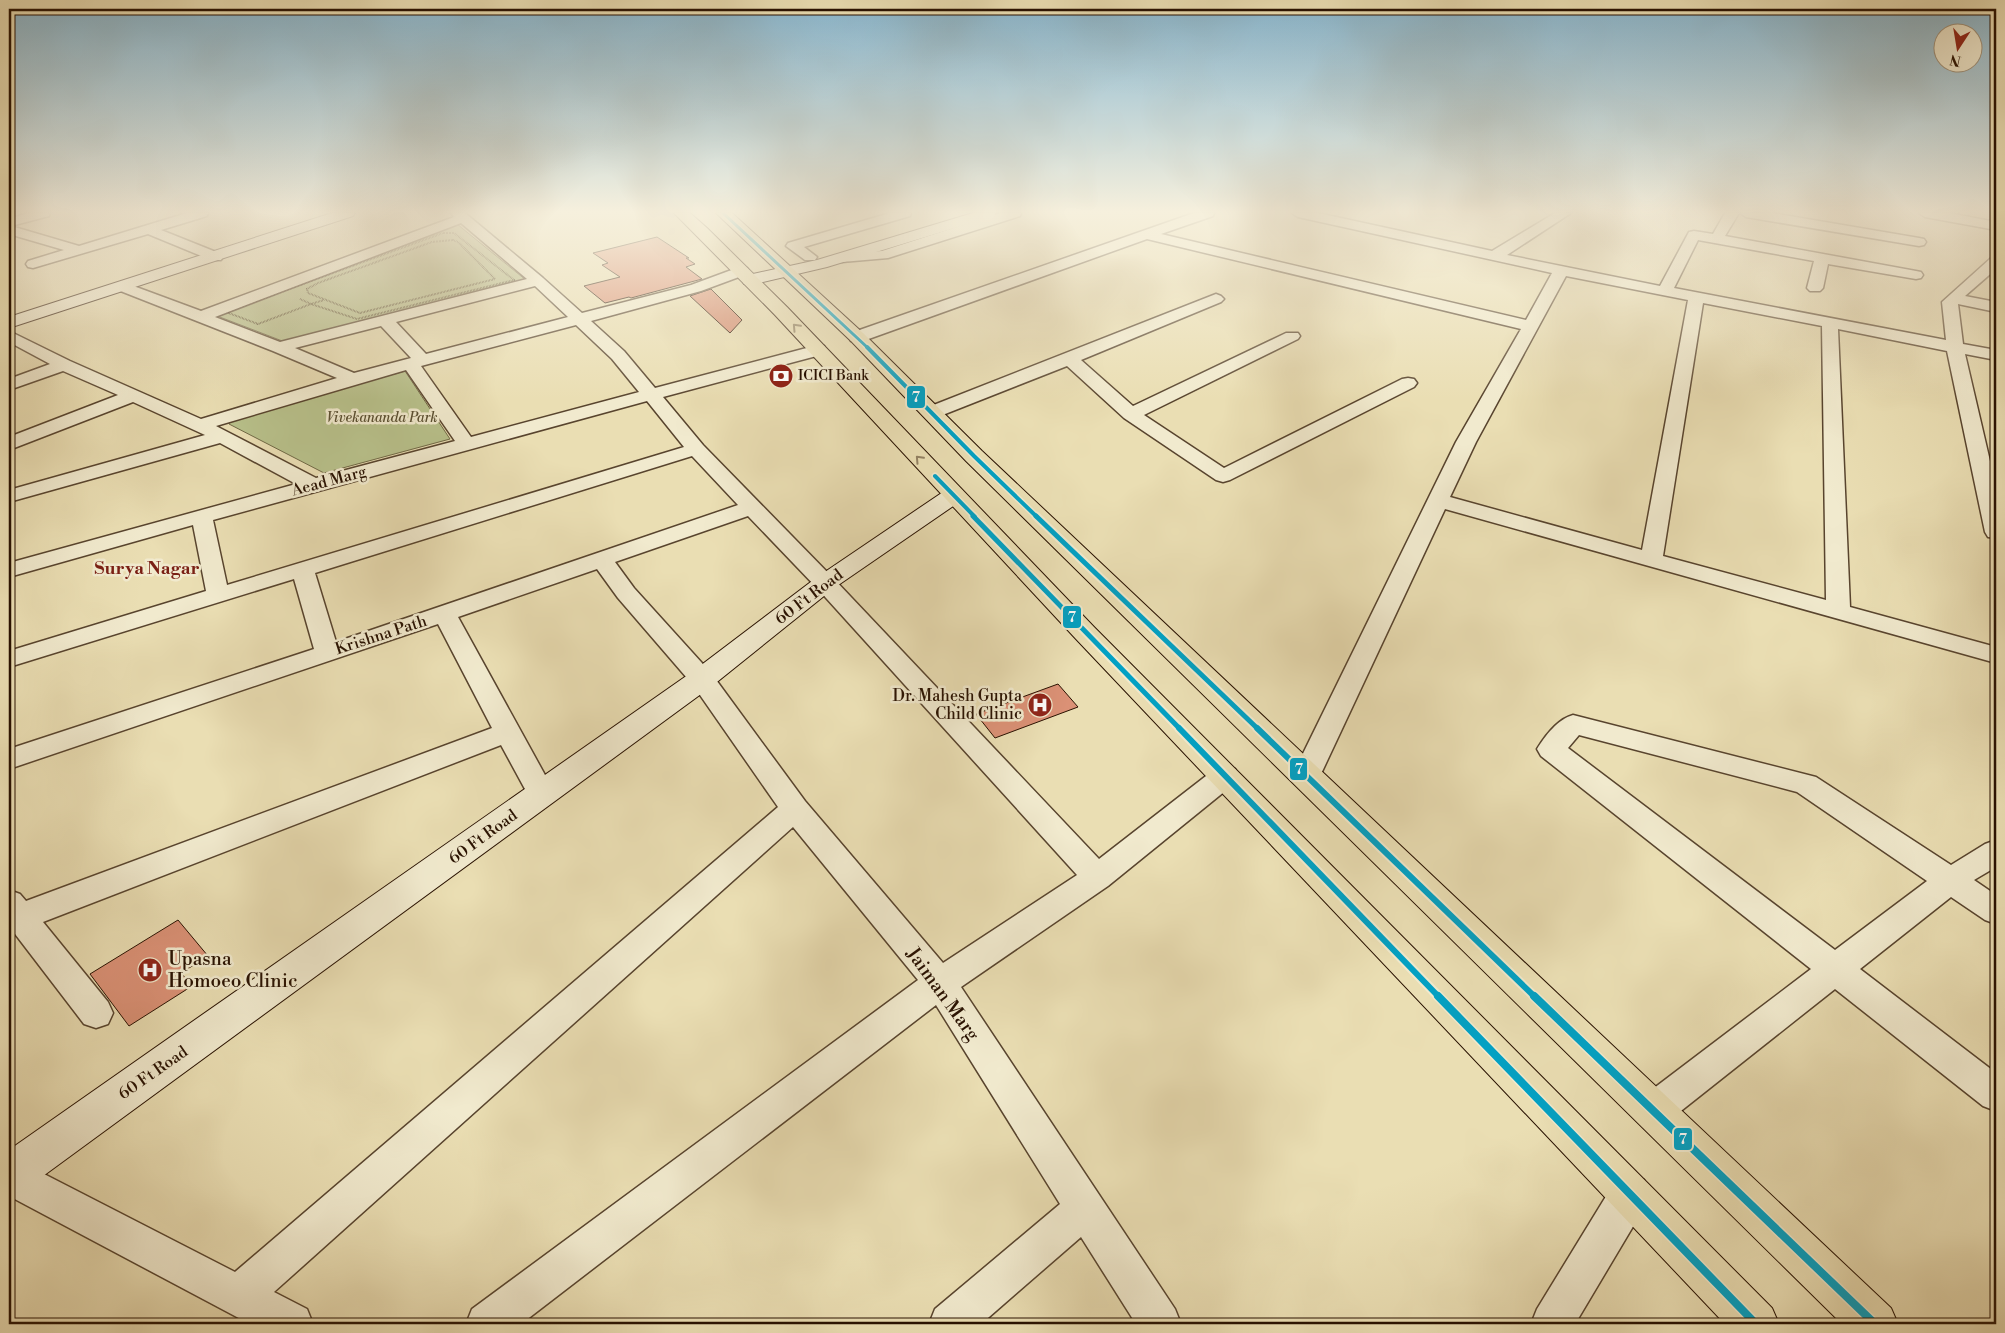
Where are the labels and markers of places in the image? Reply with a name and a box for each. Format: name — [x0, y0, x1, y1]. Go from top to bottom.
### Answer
bank icon: ICICI Bank — [768, 363, 794, 389]
place label: ICICI Bank — [798, 367, 869, 385]
place label: Dr. Mahesh Gupta Child Clinic — [893, 686, 1023, 724]
hospital icon: Dr. Mahesh Gupta Child Clinic — [1027, 692, 1053, 718]
place label: Upasna Homoeo Clinic — [168, 947, 298, 993]
hospital icon: Upasna Homoeo Clinic — [137, 957, 163, 983]

